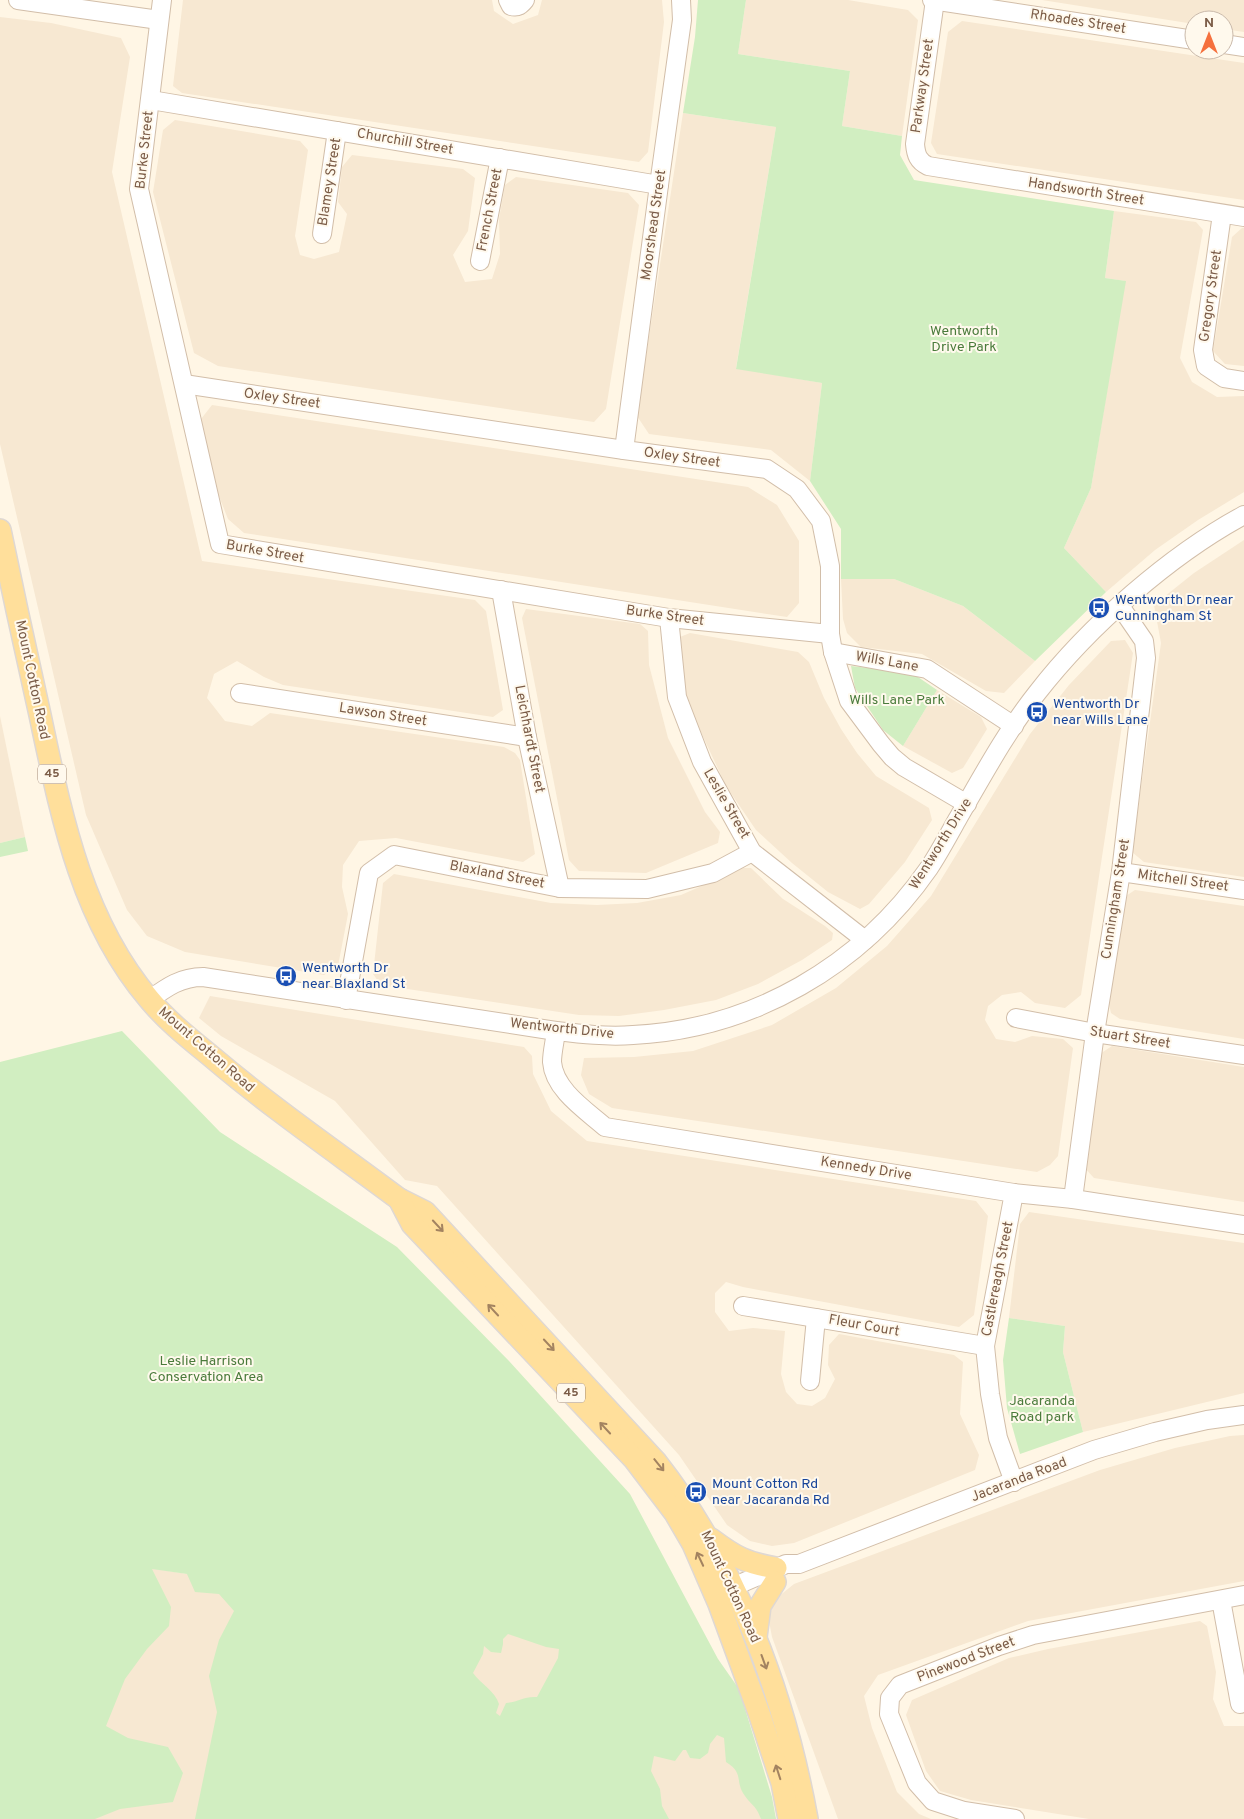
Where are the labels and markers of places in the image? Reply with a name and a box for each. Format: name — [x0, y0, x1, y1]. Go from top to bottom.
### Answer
place label: Wentworth Dr near Cunningham St — [1115, 592, 1234, 625]
bus stop icon: Wentworth Dr near Cunningham St — [1087, 596, 1111, 620]
place label: Wentworth Dr near Wills Lane — [1053, 696, 1148, 729]
bus stop icon: Wentworth Dr near Wills Lane — [1025, 700, 1049, 724]
place label: Wentworth Dr near Blaxland St — [302, 960, 406, 993]
bus stop icon: Wentworth Dr near Blaxland St — [274, 964, 298, 988]
place label: Mount Cotton Rd near Jacaranda Rd — [712, 1476, 830, 1509]
bus stop icon: Mount Cotton Rd near Jacaranda Rd — [684, 1480, 708, 1504]

